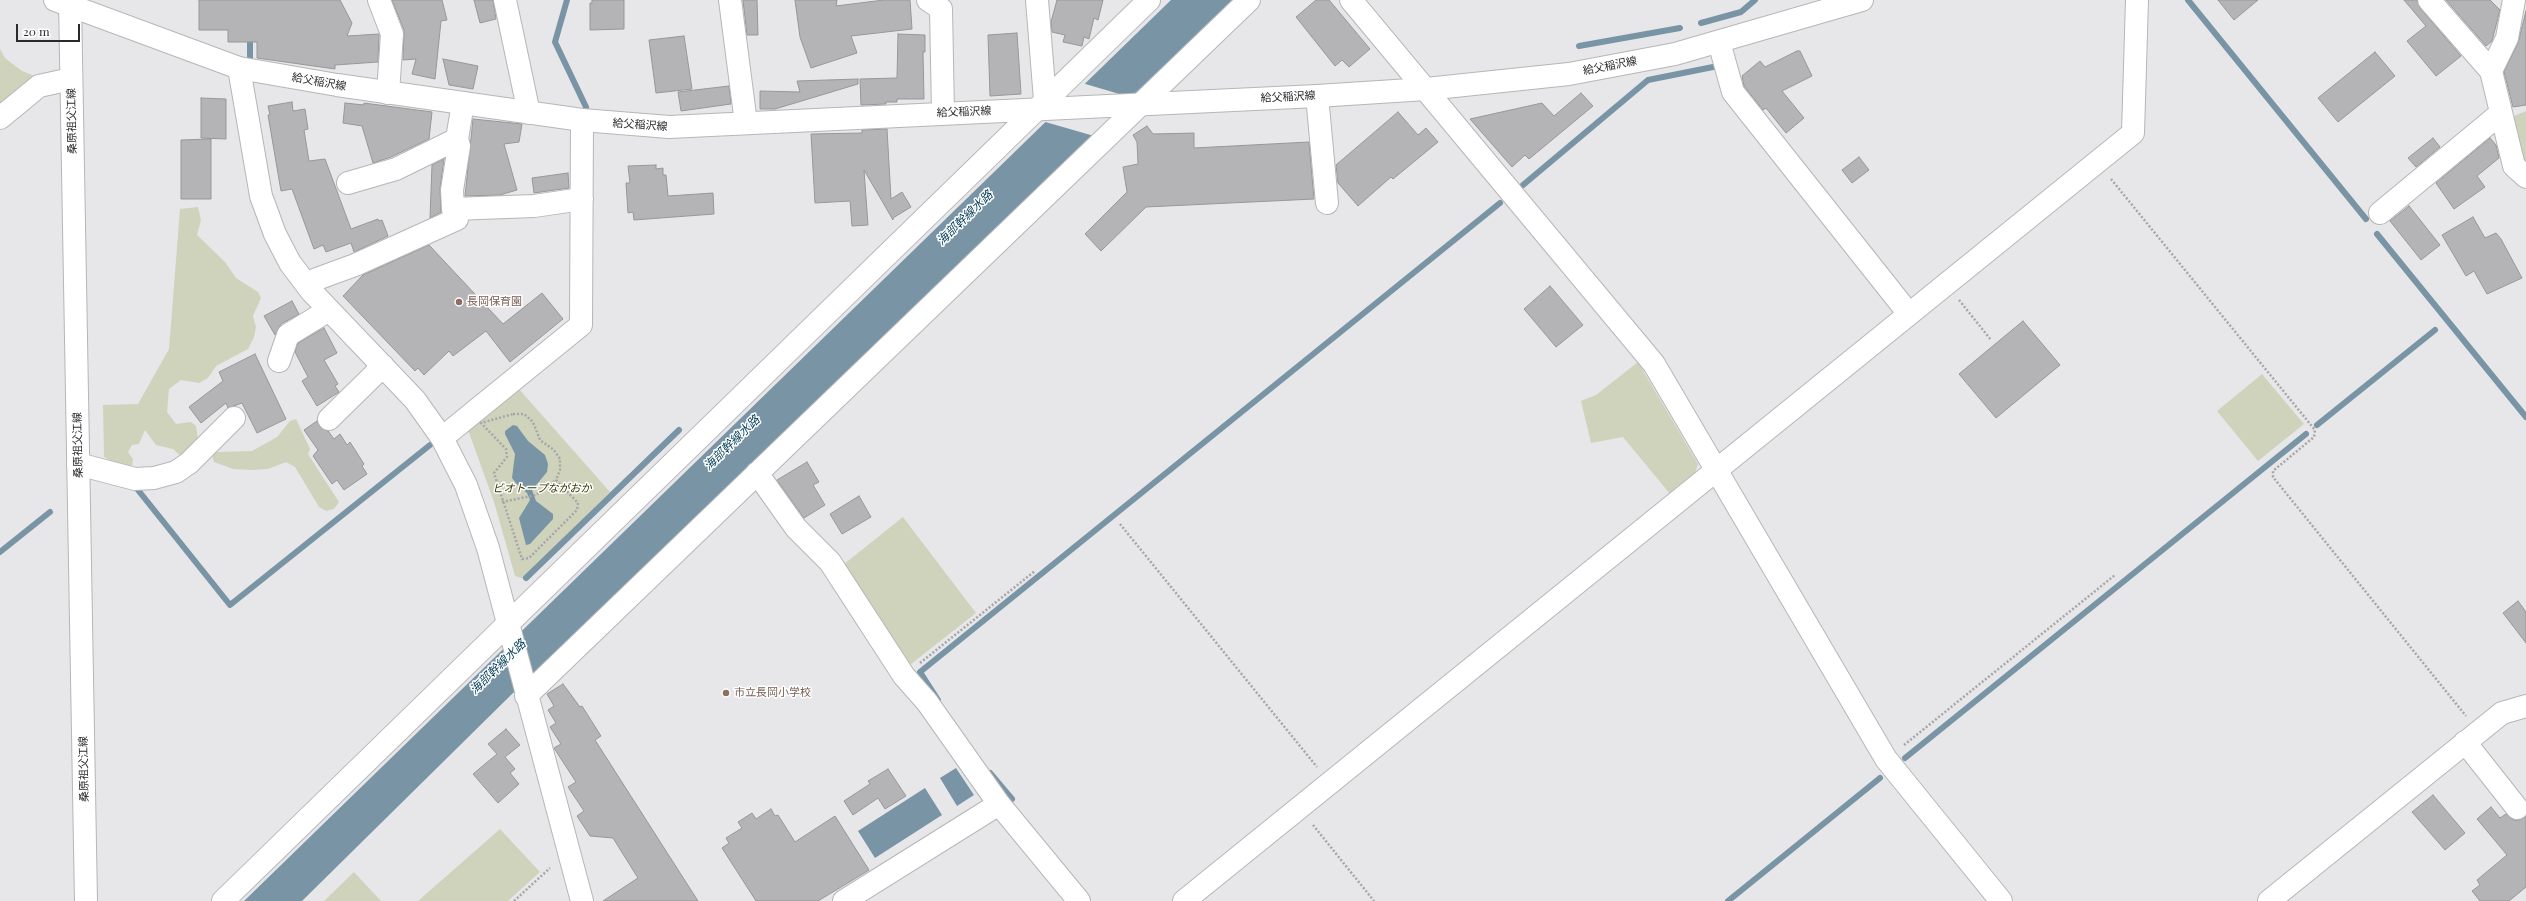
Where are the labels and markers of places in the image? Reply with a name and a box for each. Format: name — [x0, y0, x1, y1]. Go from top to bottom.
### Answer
place label: 長岡保育園 — [467, 295, 522, 309]
marker: 長岡保育園 — [454, 297, 464, 307]
place label: 市立長岡小学校 — [734, 686, 811, 700]
marker: 市立長岡小学校 — [721, 688, 731, 698]

